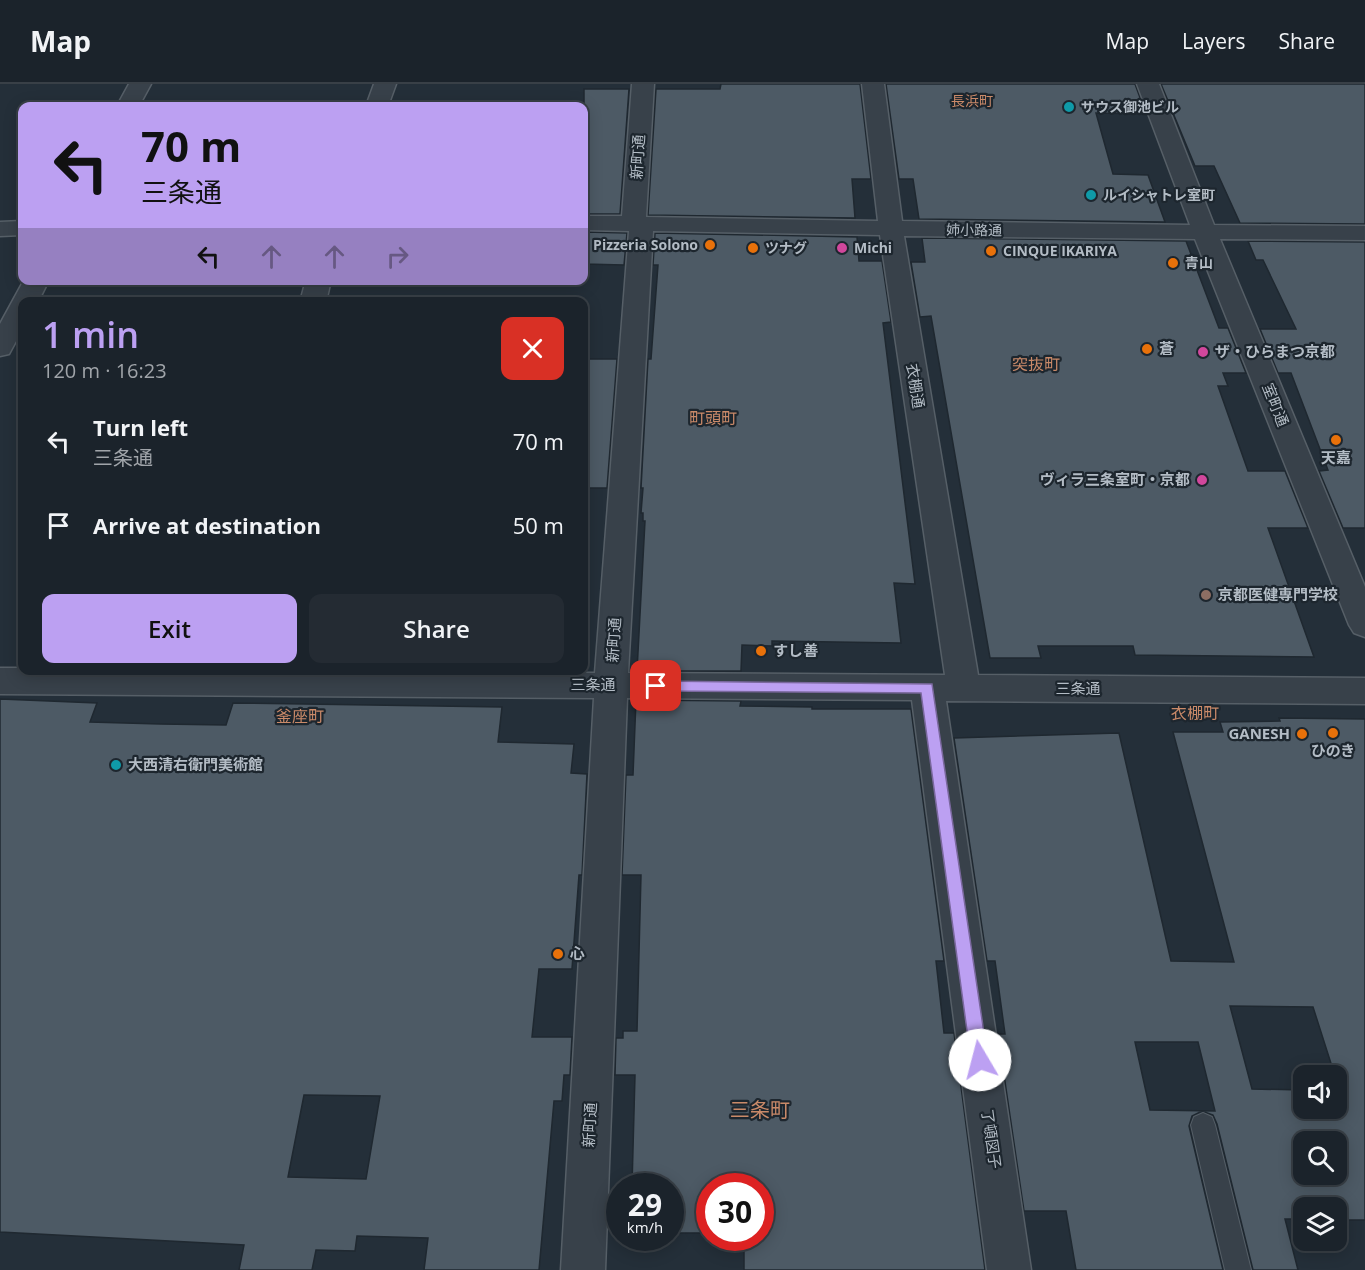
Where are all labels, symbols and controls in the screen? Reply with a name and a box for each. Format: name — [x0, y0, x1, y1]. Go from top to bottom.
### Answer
text: Map — [30, 22, 91, 60]
text: Map — [1106, 27, 1149, 55]
text: Layers — [1182, 27, 1246, 55]
text: Share — [1279, 27, 1335, 55]
district label: 長浜町 — [951, 91, 993, 110]
place label: サウス御池ビル — [1081, 97, 1179, 116]
marker: サウス御池ビル — [1062, 100, 1076, 114]
text: 70 m — [141, 117, 241, 174]
icon: left — [42, 126, 120, 204]
street label: 新町通 — [625, 134, 649, 180]
text: 三条通 — [141, 173, 222, 210]
place label: ルイシャトレ室町 — [1103, 185, 1215, 204]
marker: ルイシャトレ室町 — [1084, 188, 1098, 202]
street label: 姉小路通 — [946, 220, 1002, 239]
place label: Pizzeria Solono — [593, 235, 698, 254]
marker: Pizzeria Solono — [703, 238, 717, 252]
place label: ツナグ — [765, 238, 807, 257]
place label: Michi — [854, 238, 892, 257]
icon: left — [192, 240, 225, 273]
icon: ahead — [255, 240, 288, 273]
icon: ahead — [318, 240, 351, 273]
icon: right — [381, 240, 414, 273]
marker: ツナグ — [746, 241, 760, 255]
marker: Michi — [835, 241, 849, 255]
place label: CINQUE IKARIYA — [1003, 241, 1117, 260]
marker: CINQUE IKARIYA — [984, 244, 998, 258]
place label: 青山 — [1185, 253, 1213, 272]
marker: 青山 — [1166, 256, 1180, 270]
text: 1 min — [42, 310, 139, 359]
button: close — [501, 317, 564, 380]
place label: 蒼 — [1159, 338, 1174, 358]
place label: ザ・ひらまつ京都 — [1215, 341, 1335, 361]
marker: 蒼 — [1140, 342, 1154, 356]
marker: ザ・ひらまつ京都 — [1196, 345, 1210, 359]
district label: 突抜町 — [1012, 353, 1060, 375]
text: 120 m · 16:23 — [42, 357, 167, 384]
street label: 衣棚通 — [903, 362, 929, 410]
street label: 室町通 — [1258, 380, 1294, 429]
district label: 町頭町 — [689, 407, 737, 429]
text: Turn left — [93, 412, 188, 442]
icon: left — [42, 425, 75, 458]
text: 70 m — [513, 426, 564, 456]
marker: 天嘉 — [1329, 433, 1343, 447]
text: 三条通 — [93, 444, 153, 471]
place label: 天嘉 — [1321, 447, 1351, 467]
place label: ヴィラ三条室町・京都 — [1040, 469, 1190, 489]
marker: ヴィラ三条室町・京都 — [1195, 473, 1209, 487]
icon: arrive — [42, 509, 75, 542]
text: Arrive at destination — [93, 510, 321, 540]
text: 50 m — [513, 510, 564, 540]
place label: 京都医健専門学校 — [1218, 584, 1338, 604]
marker: 京都医健専門学校 — [1199, 588, 1213, 602]
button: Exit — [42, 594, 297, 663]
button: Share — [309, 594, 564, 663]
street label: 新町通 — [601, 617, 625, 663]
place label: すし善 — [773, 640, 818, 660]
marker: すし善 — [754, 644, 768, 658]
pin — [630, 660, 681, 711]
icon: arrive — [639, 669, 672, 702]
street label: 三条通 — [570, 674, 616, 694]
street label: 三条通 — [1055, 678, 1101, 698]
district label: 衣棚町 — [1171, 702, 1219, 724]
district label: 釜座町 — [276, 705, 324, 727]
place label: GANESH — [1228, 723, 1290, 743]
marker: ひのき — [1326, 726, 1340, 740]
marker: GANESH — [1295, 727, 1309, 741]
place label: ひのき — [1311, 740, 1355, 760]
place label: 大西清右衛門美術館 — [128, 754, 263, 774]
marker: 大西清右衛門美術館 — [109, 758, 123, 772]
place label: 心 — [570, 943, 585, 963]
marker: 心 — [551, 947, 565, 961]
position arrow — [948, 1028, 1012, 1092]
map controls — [1293, 1065, 1347, 1251]
button: sound — [1293, 1065, 1347, 1119]
district label: 三条町 — [730, 1096, 790, 1123]
street label: 新町通 — [578, 1102, 600, 1148]
street label: 了頓図子 — [978, 1108, 1006, 1170]
button: search — [1293, 1131, 1347, 1185]
speed limit sign: 30 — [696, 1173, 774, 1251]
text: 29 — [628, 1184, 662, 1225]
button: layers — [1293, 1197, 1347, 1251]
text: km/h — [627, 1217, 663, 1237]

